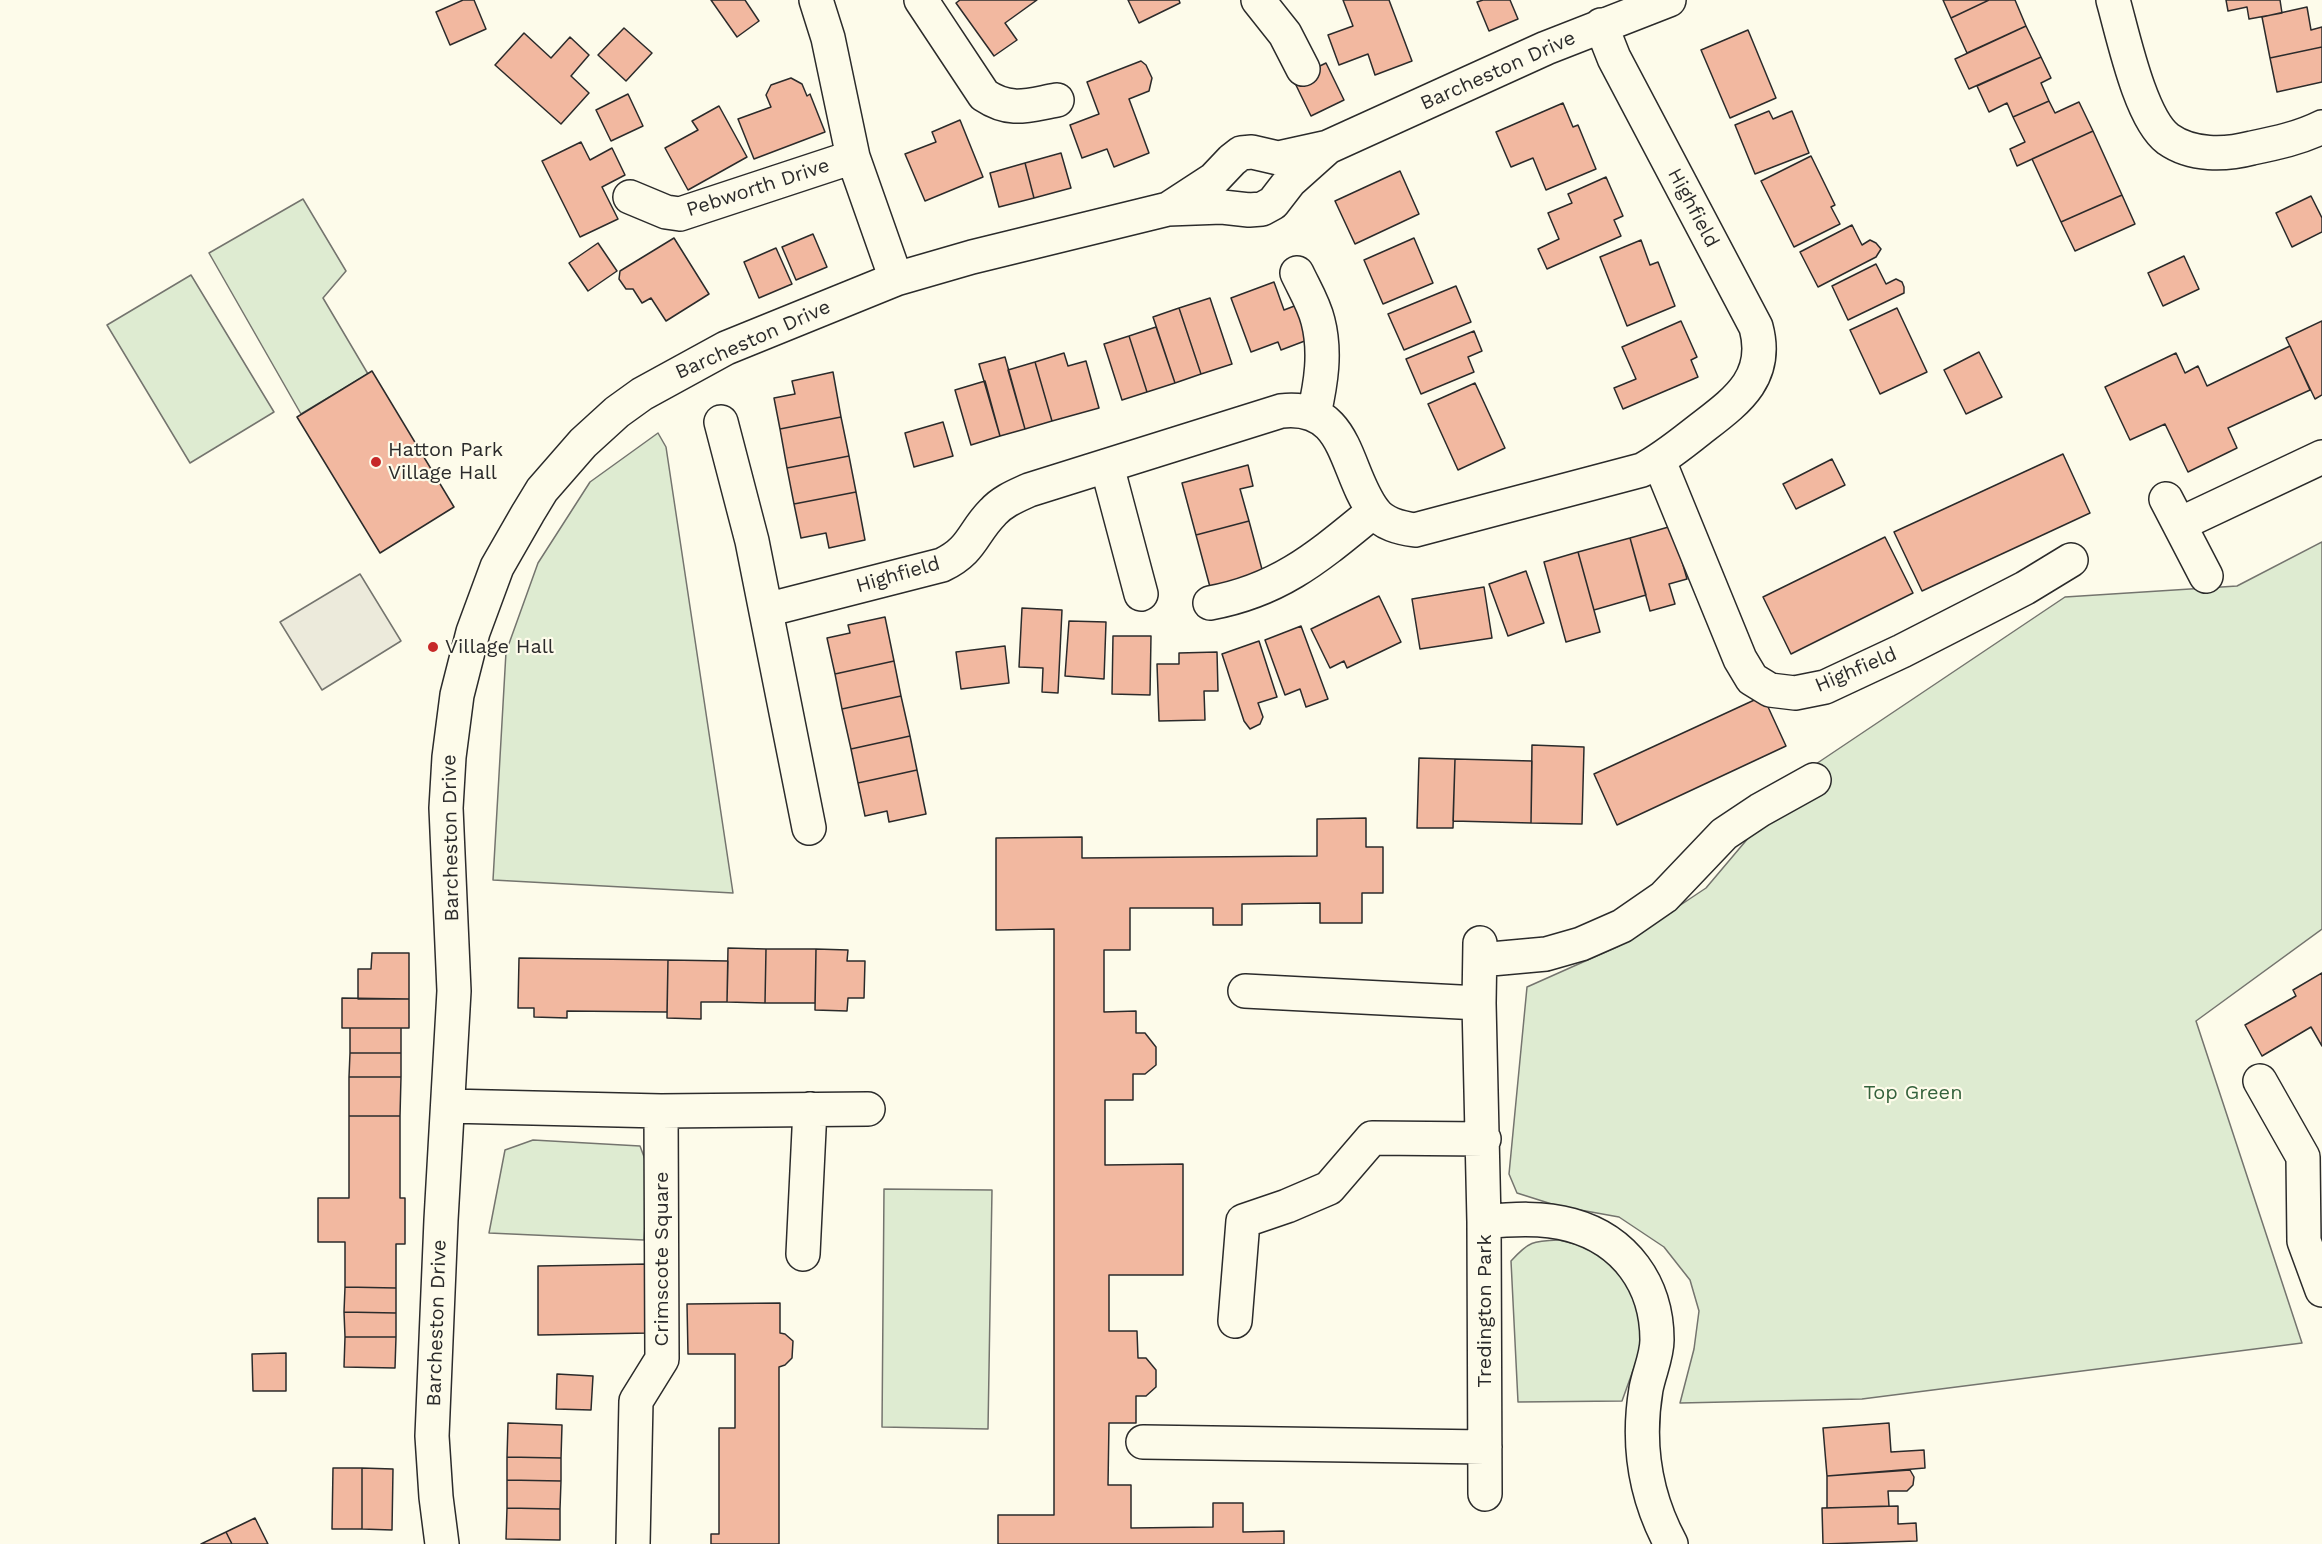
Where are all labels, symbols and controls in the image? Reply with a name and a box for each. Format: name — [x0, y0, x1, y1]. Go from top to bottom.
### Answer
street label: Barcheston Drive — [1417, 26, 1579, 116]
street label: Pebworth Drive — [683, 154, 833, 222]
street label: Highfield — [1662, 164, 1724, 252]
street label: Barcheston Drive — [672, 295, 834, 385]
place label: Hatton Park Village Hall — [388, 438, 503, 485]
marker: Hatton Park Village Hall — [369, 455, 383, 469]
street label: Highfield — [853, 552, 943, 598]
place label: Village Hall — [445, 635, 554, 659]
marker: Village Hall — [426, 640, 440, 654]
street label: Highfield — [1812, 642, 1900, 698]
street label: Barcheston Drive — [438, 754, 464, 922]
park label: Top Green — [1863, 1081, 1963, 1105]
street label: Crimscote Square — [650, 1172, 674, 1346]
street label: Tredington Park — [1473, 1234, 1497, 1388]
street label: Barcheston Drive — [422, 1239, 452, 1407]

